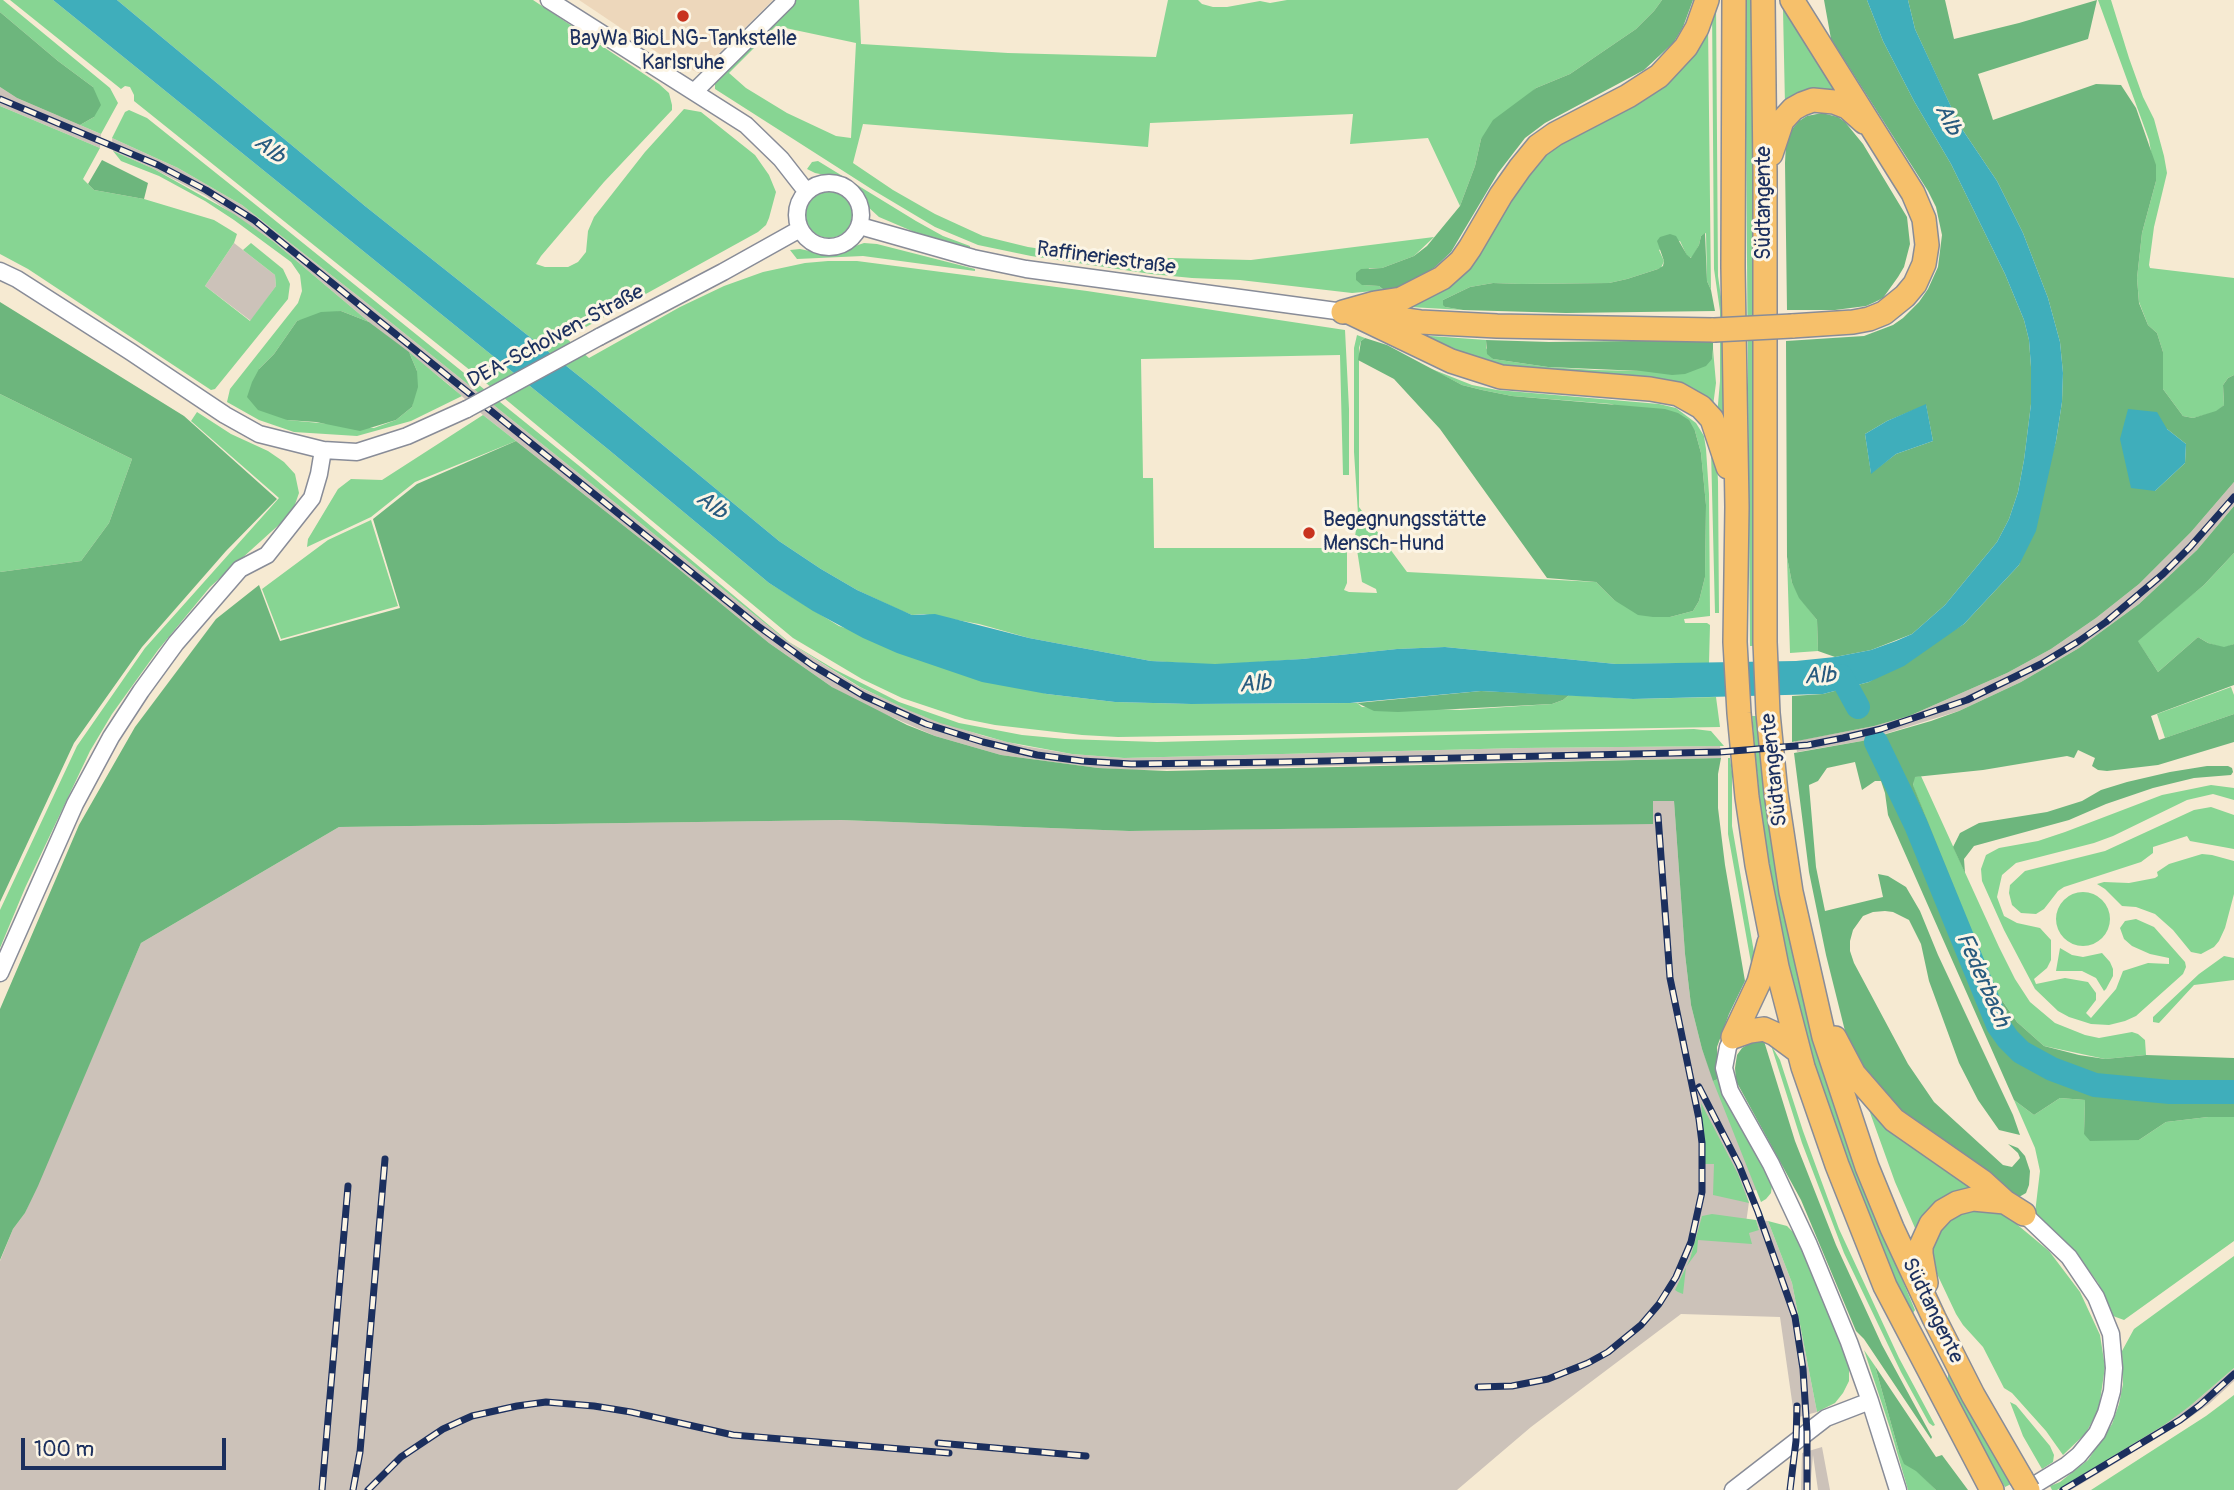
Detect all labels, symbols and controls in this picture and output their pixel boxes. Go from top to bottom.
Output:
marker: BayWa BioLNG-Tankstelle Karlsruhe [675,8,691,24]
place label: BayWa BioLNG-Tankstelle Karlsruhe [569,27,797,77]
water label: Alb [1928,100,1966,140]
water label: Alb [248,129,290,171]
street label: Südtangente [1752,146,1778,260]
street label: Raffineriestraße [1035,237,1177,281]
street label: DEA-Scholven-Straße [464,280,648,394]
water label: Alb [690,485,732,527]
place label: Begegnungsstätte Mensch-Hund [1323,508,1486,558]
marker: Begegnungsstätte Mensch-Hund [1301,525,1317,541]
water label: Alb [1803,662,1837,692]
water label: Alb [1238,670,1272,700]
street label: Südtangente [1757,712,1793,828]
water label: Federbach [1949,929,2015,1031]
street label: Südtangente [1896,1254,1968,1368]
scale bar [24,1424,229,1468]
text: 100 m [34,1436,94,1463]

